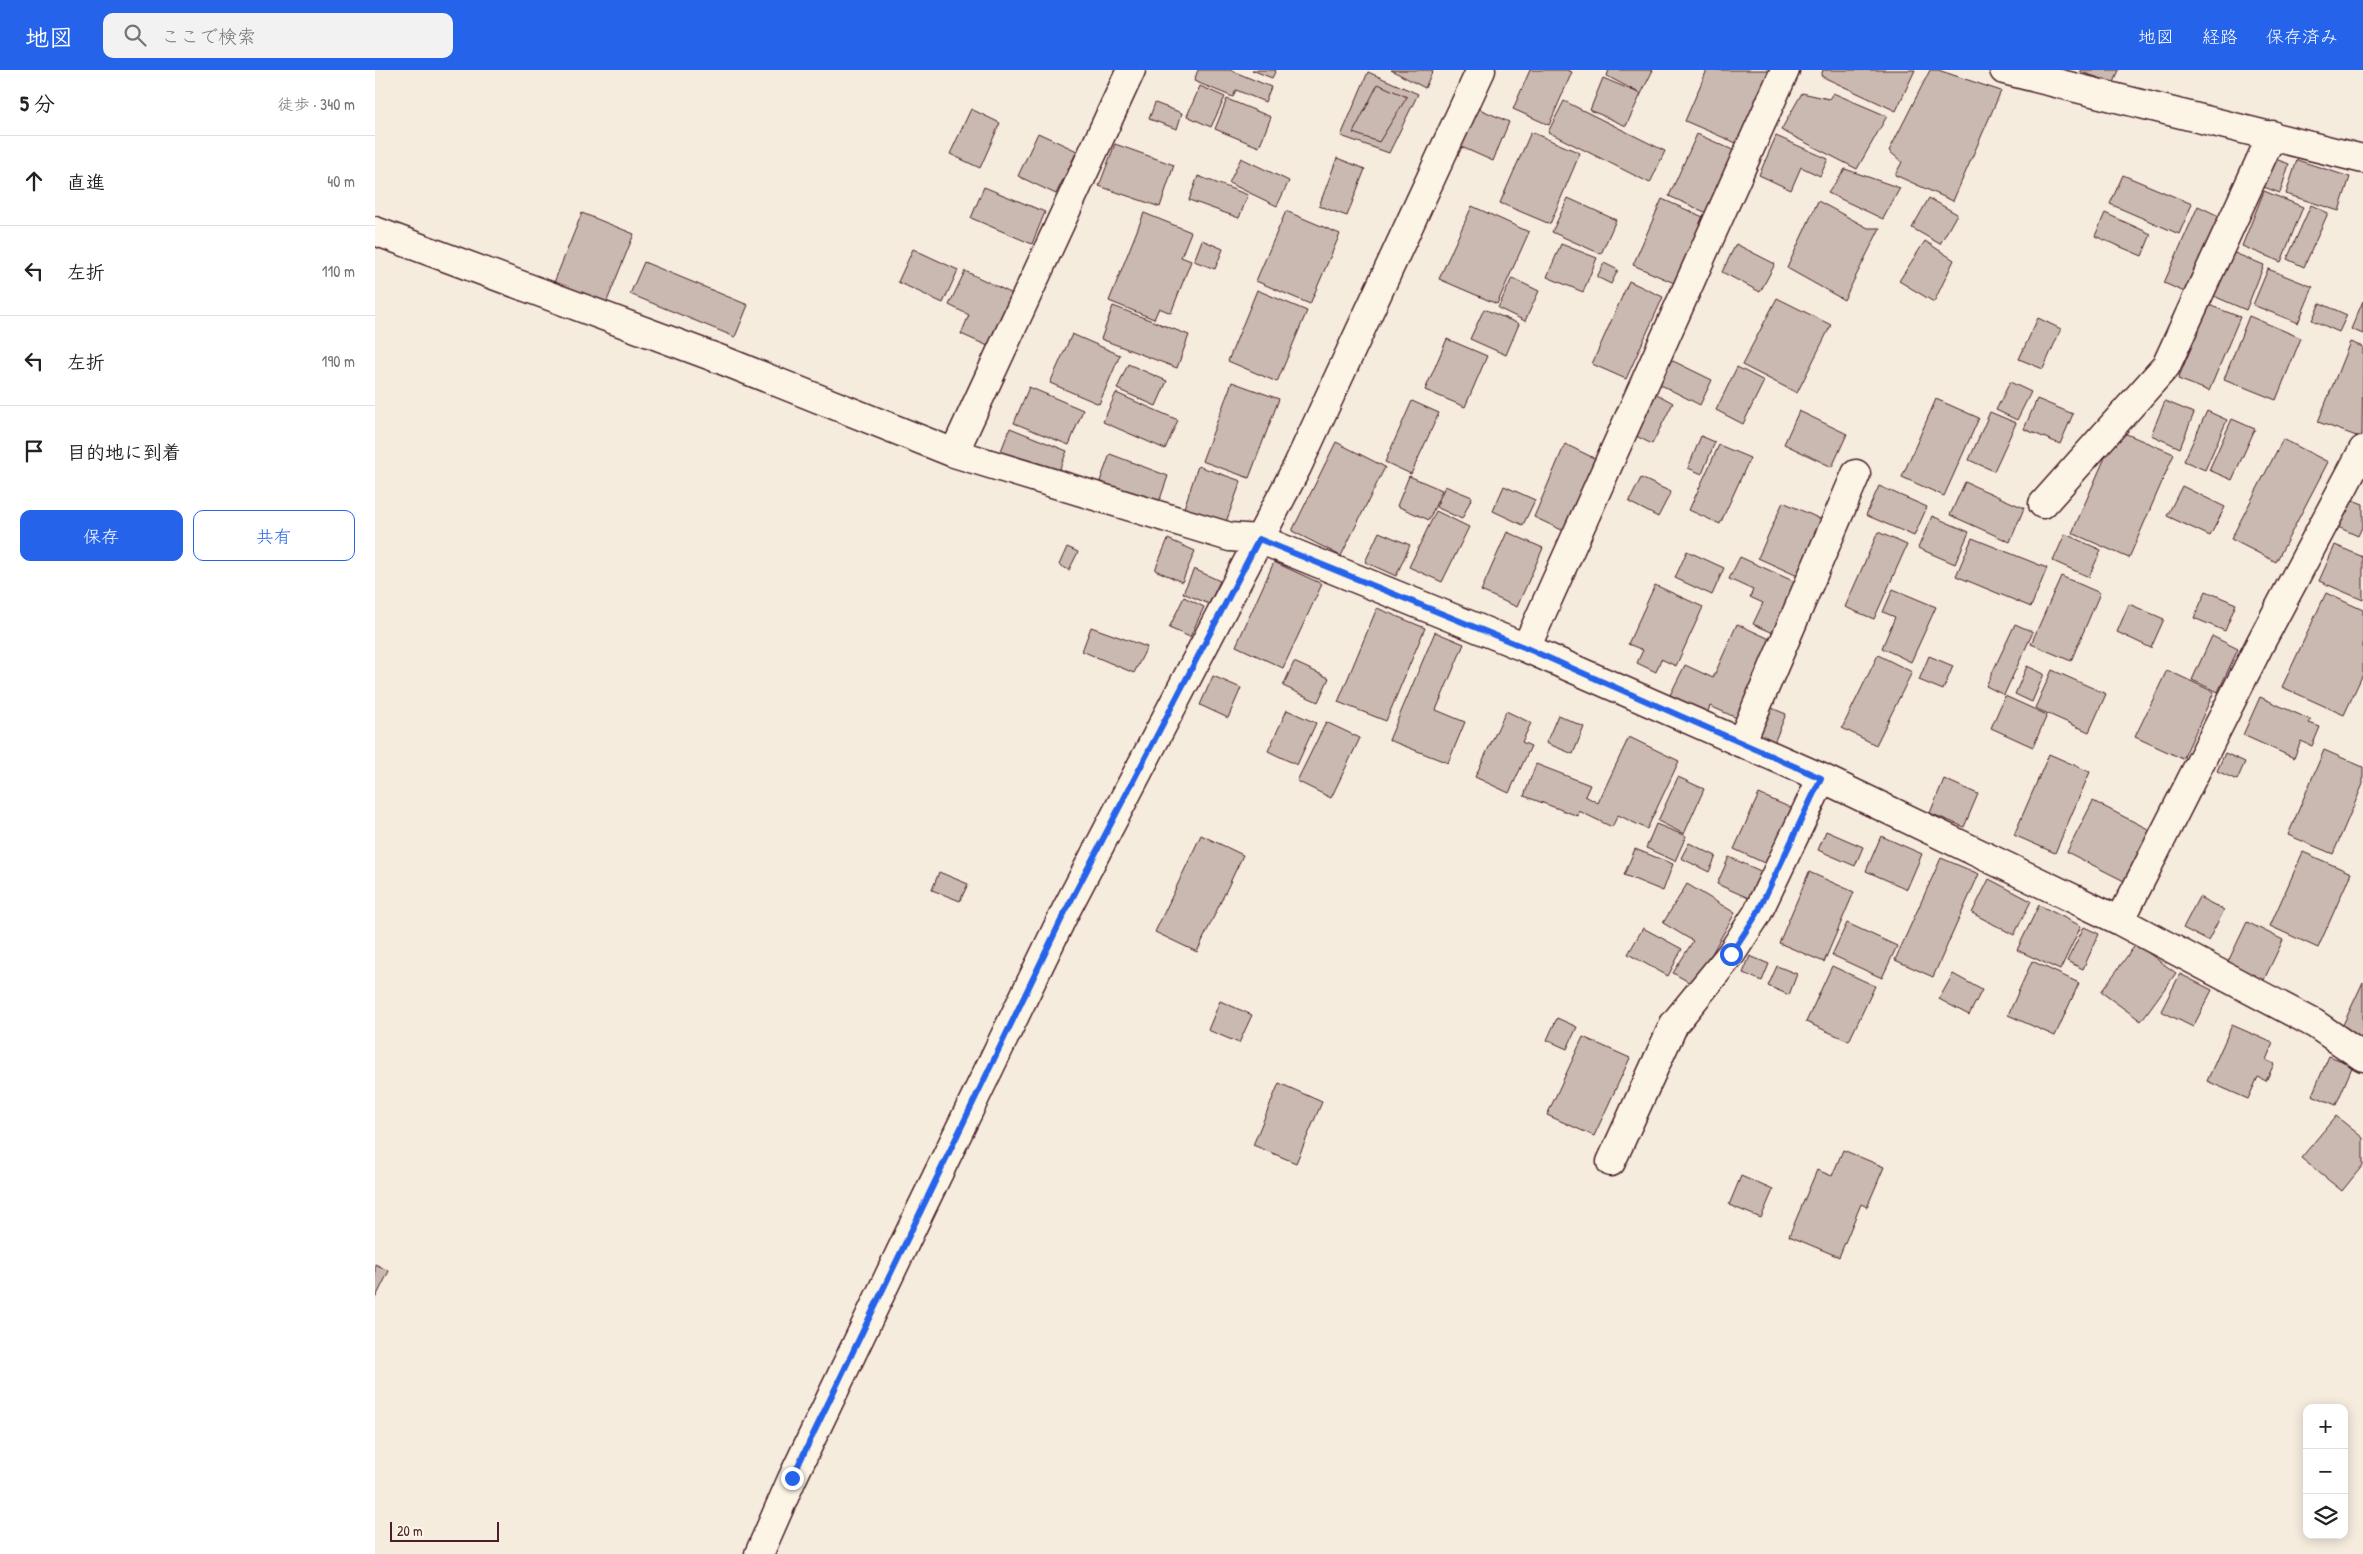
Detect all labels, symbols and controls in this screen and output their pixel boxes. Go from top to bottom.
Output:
search box [103,13,453,58]
text: 地図 [25,21,73,53]
icon: search [121,21,149,49]
text: ここで検索 [161,23,256,49]
text: 地図 [2138,24,2174,49]
text: 経路 [2202,24,2238,49]
text: 保存済み [2266,24,2338,49]
text: 5 分 [20,89,55,118]
text: 徒歩 · 340 m [278,93,355,115]
icon: ahead [20,167,48,195]
text: 直進 [67,169,105,195]
text: 40 m [327,170,355,192]
icon: left [20,257,48,285]
text: 左折 [67,259,105,285]
text: 110 m [322,260,355,282]
icon: left [20,347,48,375]
text: 左折 [67,349,105,375]
text: 190 m [322,350,355,372]
icon: arrive [20,437,48,465]
text: 目的地に到着 [67,439,181,465]
button: 保存 [20,510,183,561]
button: 共有 [193,510,355,561]
route start [1720,943,1743,966]
map controls [2303,1404,2348,1539]
button: + [2303,1404,2348,1449]
button: − [2303,1449,2348,1494]
route end [781,1467,804,1490]
button: layers [2303,1494,2348,1539]
scale bar [390,1519,499,1542]
text: 20 m [397,1521,423,1540]

